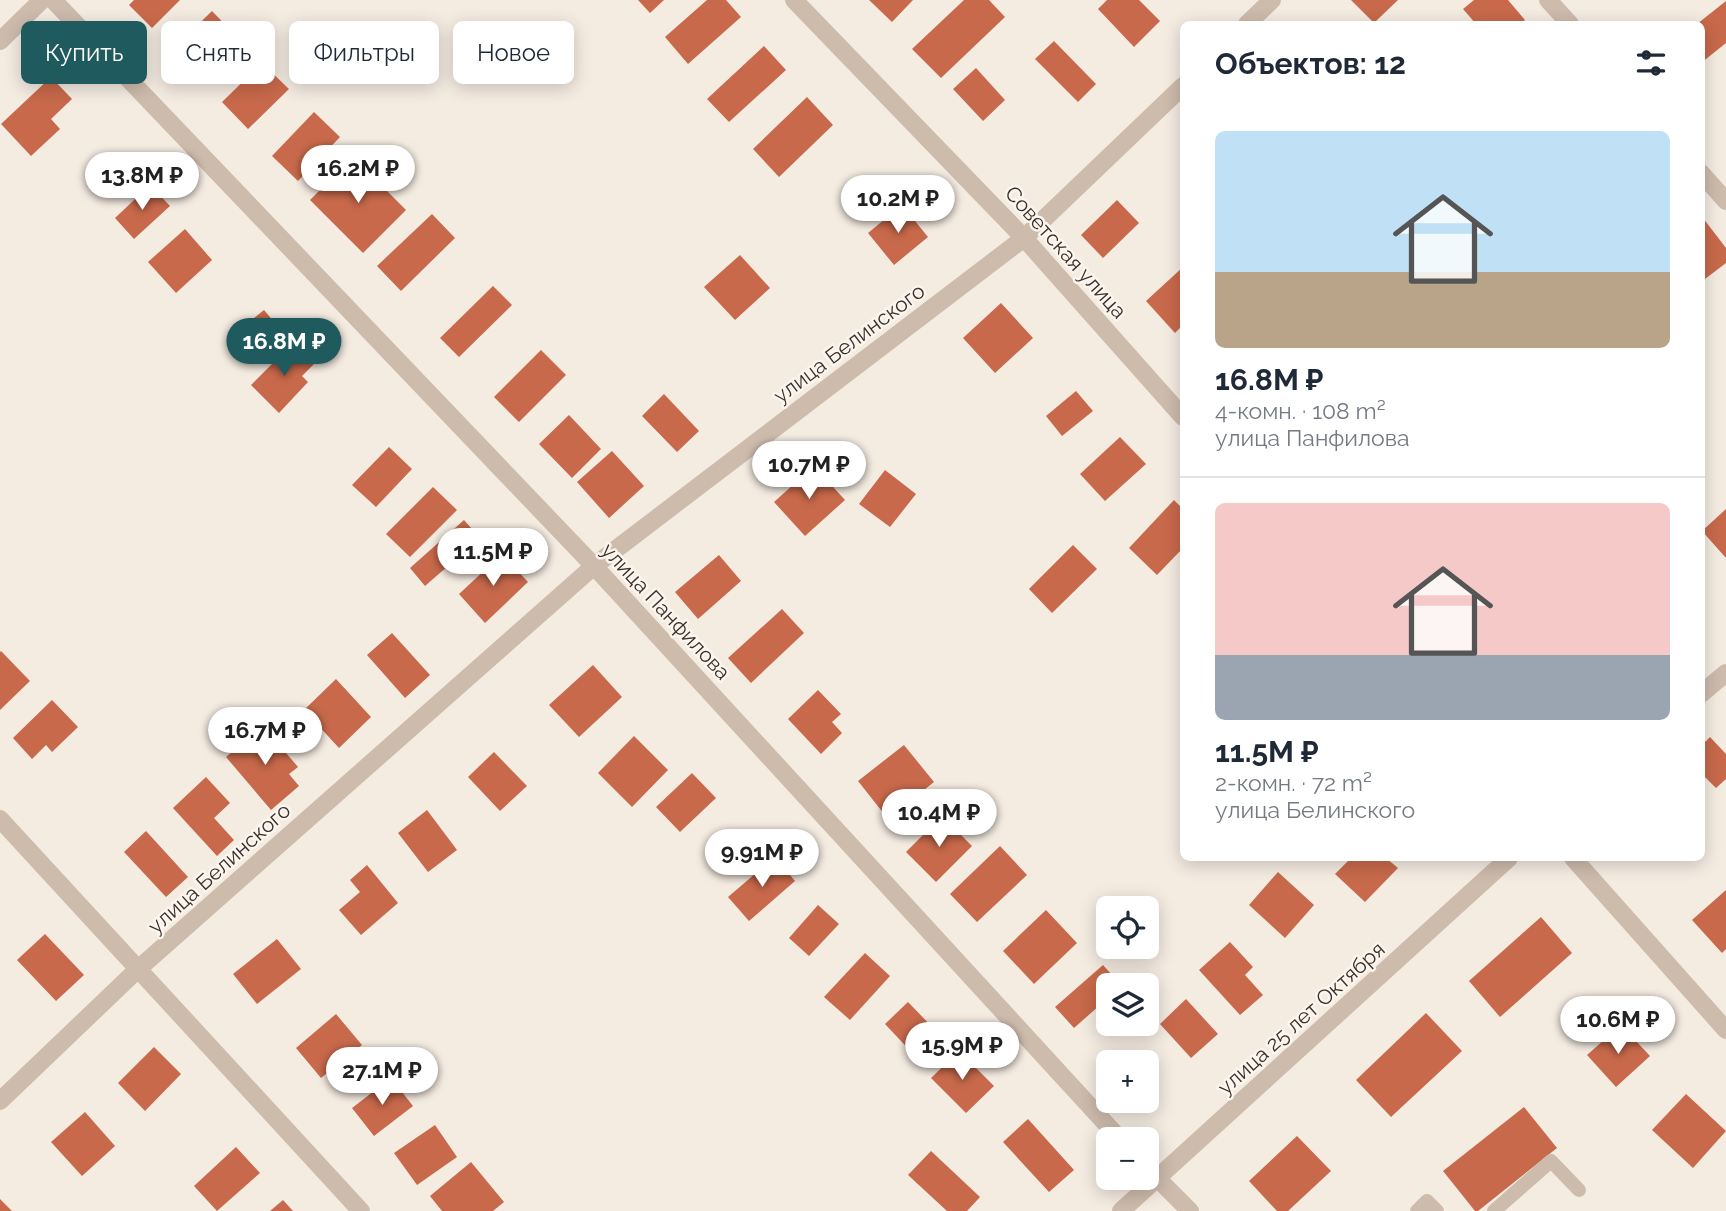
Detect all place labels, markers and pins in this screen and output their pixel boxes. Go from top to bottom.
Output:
pin: 16.2M ₽ [293,146,423,205]
pin: 13.8M ₽ [77,152,207,212]
pin: 10.2M ₽ [833,176,963,235]
pin: 16.8M ₽ [219,318,349,378]
pin: 10.7M ₽ [744,442,874,501]
pin: 11.5M ₽ [428,528,558,588]
pin: 16.7M ₽ [200,708,330,767]
pin: 10.4M ₽ [874,790,1004,849]
pin: 9.91M ₽ [697,830,827,889]
pin: 10.6M ₽ [1553,996,1683,1056]
pin: 15.9M ₽ [897,1023,1027,1082]
pin: 27.1M ₽ [317,1048,447,1107]

